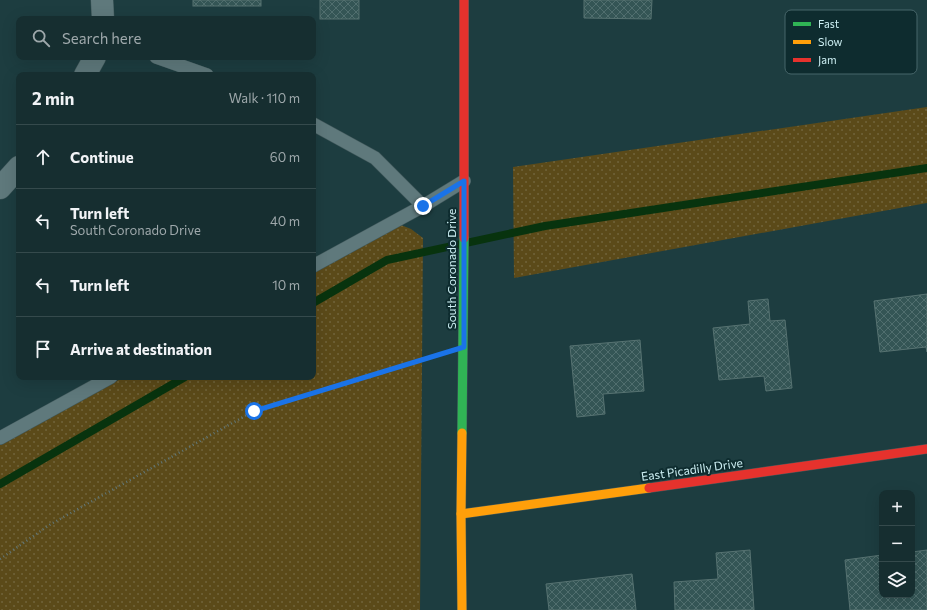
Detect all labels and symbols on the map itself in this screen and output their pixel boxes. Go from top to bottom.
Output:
legend [785,10,917,74]
text: Fast [818,17,840,30]
text: Slow [818,35,843,48]
text: Jam [818,53,837,67]
route end [414,197,432,215]
street label: South Coronado Drive [444,209,458,329]
route start [245,402,263,420]
street label: East Picadilly Drive [640,455,744,483]

